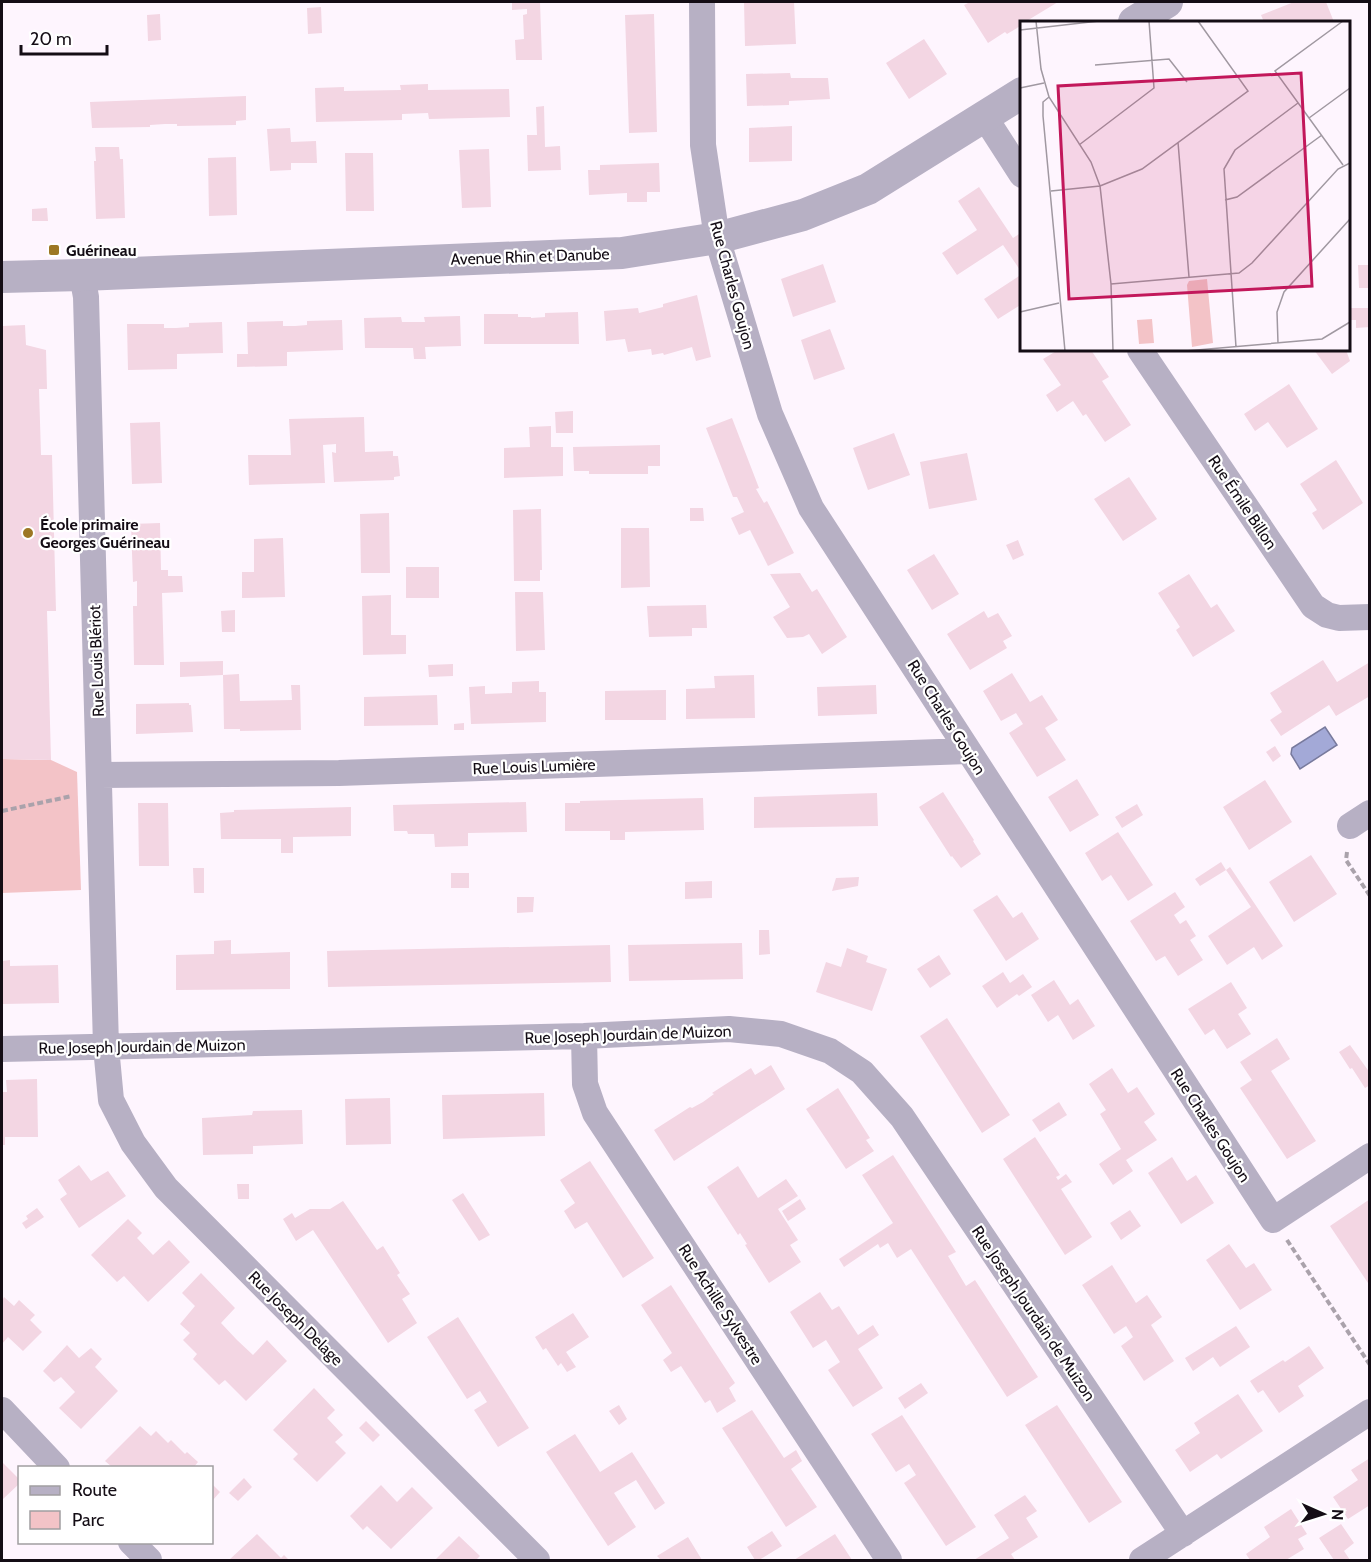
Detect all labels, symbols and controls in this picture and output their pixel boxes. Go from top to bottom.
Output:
scale bar [21,18,106,56]
inset map [1020,21,1350,351]
text: 20 m [30,28,72,50]
street label: Rue Charles Goujon [706,219,759,351]
place label: Guérineau [66,241,137,260]
marker: Guérineau [47,243,61,257]
street label: Avenue Rhin et Danube [450,244,610,269]
street label: Rue Émile Billon [1204,452,1281,553]
place label: École primaire Georges Guérineau [40,515,170,552]
marker: École primaire Georges Guérineau [21,526,35,540]
street label: Rue Louis Blériot [85,604,108,717]
street label: Rue Charles Goujon [904,656,990,778]
street label: Rue Louis Lumière [472,755,596,778]
street label: Rue Joseph Jourdain de Muizon [524,1021,732,1048]
street label: Rue Joseph Jourdain de Muizon [38,1035,246,1058]
street label: Rue Charles Goujon [1167,1065,1255,1186]
street label: Rue Joseph Jourdain de Muizon [968,1222,1099,1404]
street label: Rue Achille Sylvestre [675,1241,767,1368]
street label: Rue Joseph Delage [245,1267,347,1369]
legend [18,1466,213,1544]
text: Route [72,1479,117,1501]
north arrow [1293,1484,1353,1544]
text: Parc [72,1509,104,1531]
text: N [1328,1509,1347,1521]

